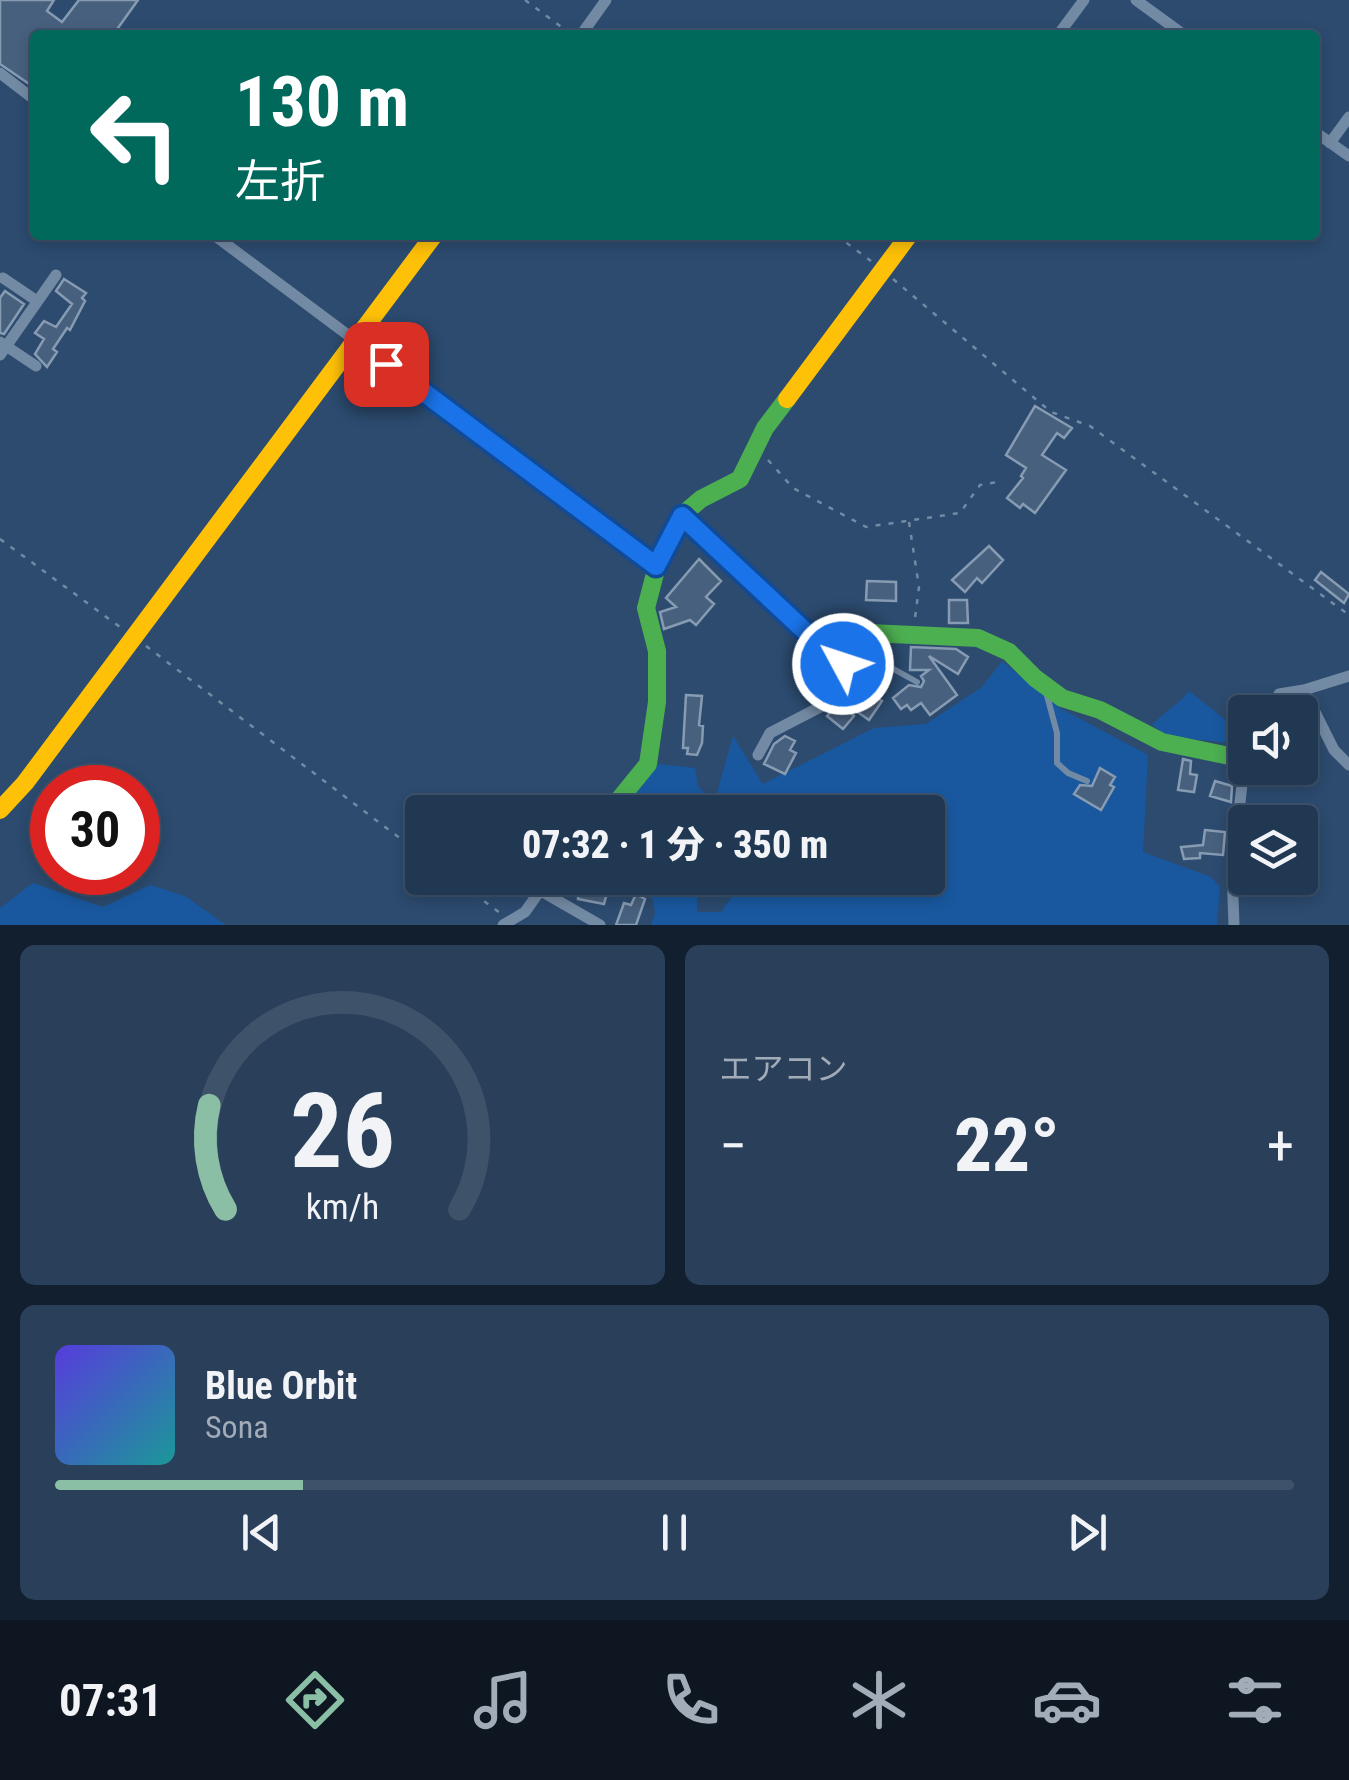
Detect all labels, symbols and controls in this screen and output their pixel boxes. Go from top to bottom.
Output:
text: 130 m [235,61,409,143]
icon: left [70,70,200,200]
text: 左折 [235,155,325,208]
pin [344,322,429,407]
icon: arrive [359,337,414,392]
position arrow [791,612,895,716]
map controls [1228,695,1318,895]
button: sound [1228,695,1318,785]
speed limit sign: 30 [30,765,160,895]
button: layers [1228,805,1318,895]
text: 07:32 · 1 分 · 350 m [522,823,828,867]
text: エアコン [720,1050,848,1088]
text: 26 [290,1071,395,1192]
text: 22° [954,1101,1060,1189]
text: − [720,1114,747,1178]
text: + [1267,1114,1294,1178]
text: km/h [305,1186,379,1228]
text: Blue Orbit [205,1364,357,1408]
text: Sona [205,1408,268,1446]
icon: previous [234,1505,289,1560]
icon: pause [647,1505,702,1560]
icon: next [1060,1505,1115,1560]
icon: directions [280,1665,350,1735]
icon: music [468,1665,538,1735]
icon: phone [656,1665,726,1735]
icon: climate [844,1665,914,1735]
icon: car [1032,1665,1102,1735]
icon: filters [1220,1665,1290,1735]
text: 07:31 [59,1674,162,1727]

